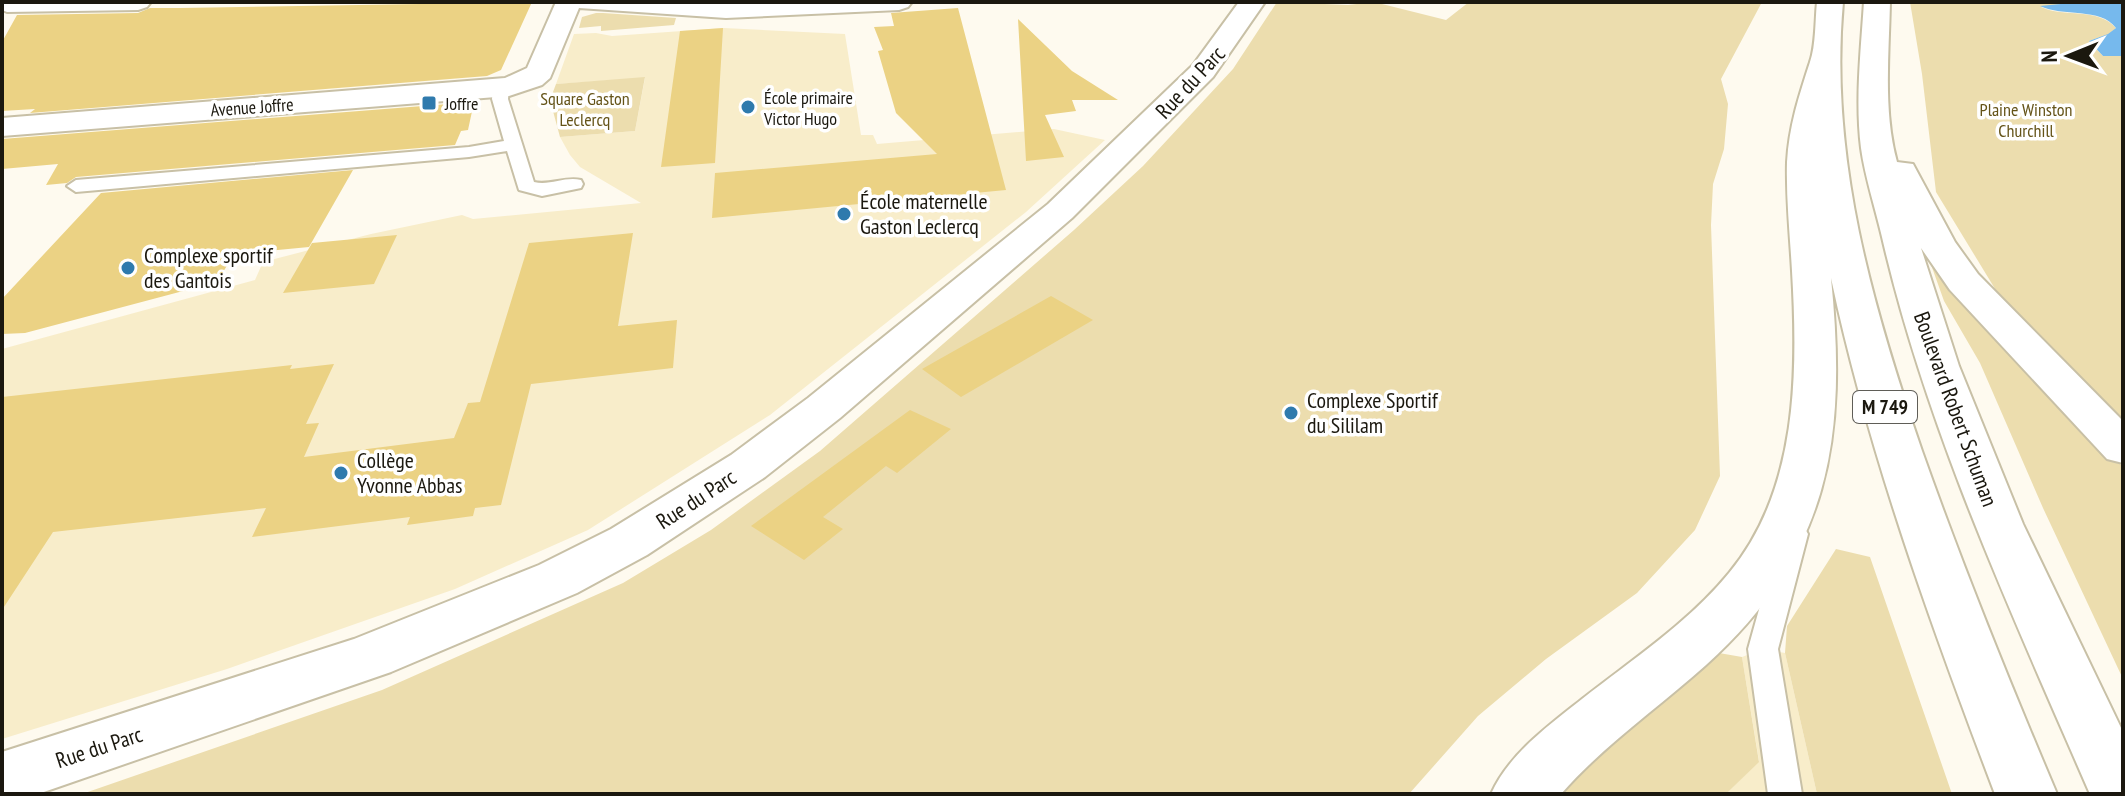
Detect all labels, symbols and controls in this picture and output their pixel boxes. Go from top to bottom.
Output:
north arrow [2029,16,2109,96]
street label: Rue du Parc [1149,40,1231,124]
text: N [2035,50,2063,63]
place label: École primaire Victor Hugo [763,86,853,130]
park label: Square Gaston Leclercq [540,87,630,131]
place label: Joffre [444,92,479,115]
street label: Avenue Joffre [210,93,294,121]
marker: Joffre [420,94,438,112]
marker: École primaire Victor Hugo [739,98,757,116]
park label: Plaine Winston Churchill [1980,98,2072,142]
place label: École maternelle Gaston Leclercq [860,187,987,240]
marker: École maternelle Gaston Leclercq [835,205,853,223]
place label: Complexe sportif des Gantois [144,241,274,294]
marker: Complexe sportif des Gantois [119,259,137,277]
street label: Boulevard Robert Schuman [1908,308,2004,510]
place label: Complexe Sportif du Sililam [1307,386,1439,439]
road number: M 749 [1853,391,1917,423]
marker: Complexe Sportif du Sililam [1282,404,1300,422]
place label: Collège Yvonne Abbas [357,446,462,499]
street label: Rue du Parc [651,463,741,535]
marker: Collège Yvonne Abbas [332,464,350,482]
street label: Rue du Parc [52,720,146,774]

